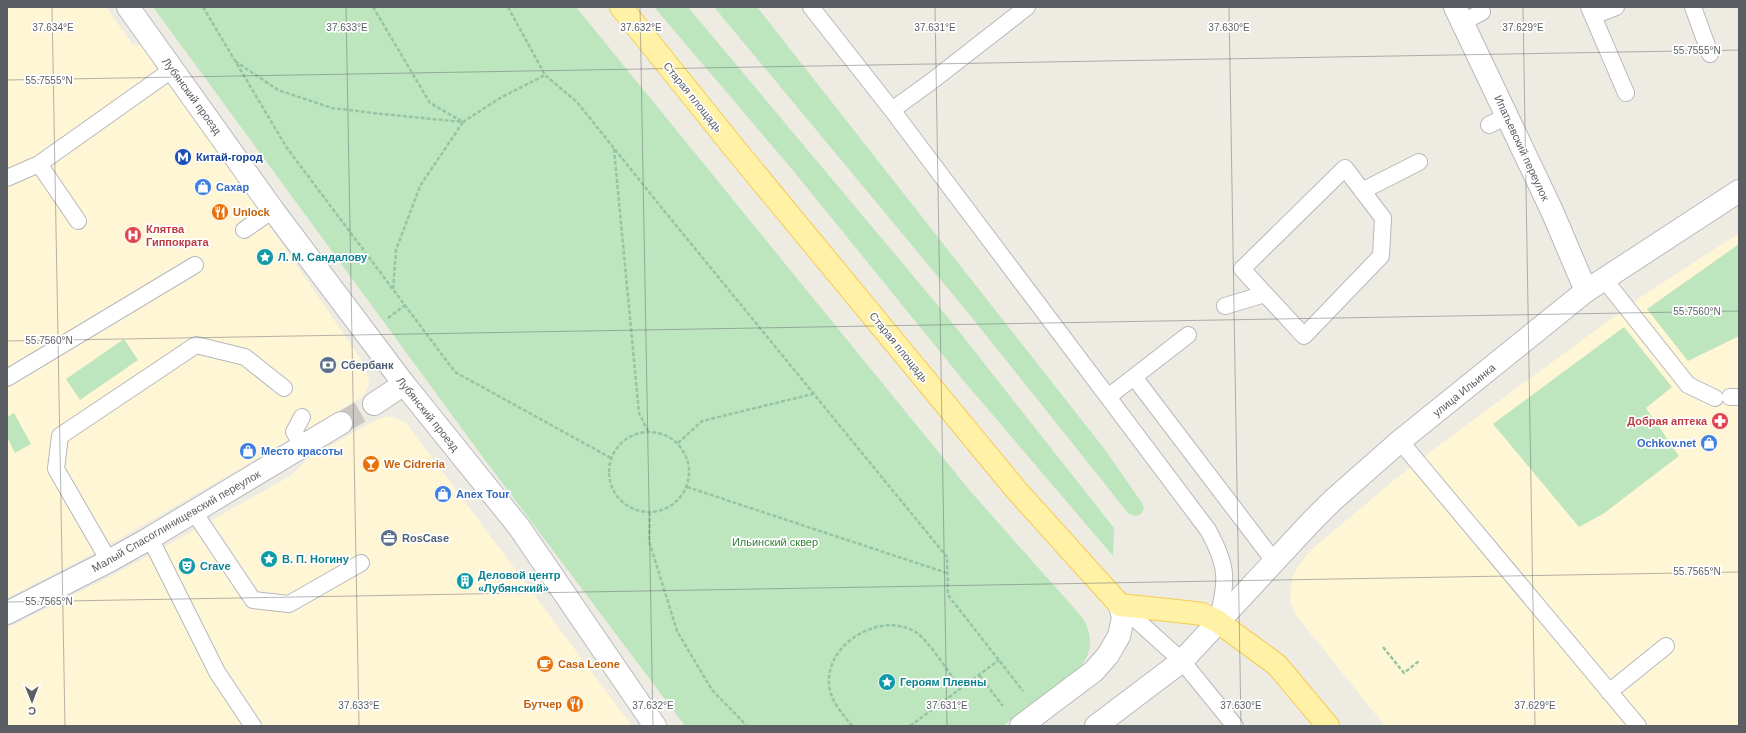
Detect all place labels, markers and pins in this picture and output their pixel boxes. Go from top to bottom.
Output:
metro station icon: Китай-город [173,147,193,167]
place label: Китай-город [196,151,263,163]
shop icon: Сахар [193,177,213,197]
place label: Сахар [216,181,249,193]
restaurant icon: Unlock [210,202,230,222]
place label: Unlock [233,206,271,218]
place label: Клятва Гиппократа [146,223,209,248]
hospital icon: Клятва Гиппократа [123,225,143,245]
place icon: Л. М. Сандалову [255,247,275,267]
place label: Л. М. Сандалову [278,251,368,263]
bank icon: Сбербанк [318,355,338,375]
place label: Сбербанк [341,359,394,371]
pharmacy icon: Добрая аптека [1710,411,1730,431]
place label: Добрая аптека [1627,415,1708,427]
shop icon: Ochkov.net [1699,433,1719,453]
place label: Ochkov.net [1637,437,1696,449]
shop icon: Место красоты [238,441,258,461]
place label: Место красоты [261,445,343,457]
bar icon: We Cidreria [361,454,381,474]
place label: We Cidreria [384,458,446,470]
shop icon: Anex Tour [433,484,453,504]
place label: Anex Tour [456,488,510,500]
office icon: RosCase [379,528,399,548]
place label: RosCase [402,532,449,544]
place icon: В. П. Ногину [259,549,279,569]
place label: В. П. Ногину [282,553,350,565]
theatre icon: Crave [177,556,197,576]
place label: Crave [200,560,231,572]
place label: Деловой центр «Лубянский» [478,569,561,594]
building icon: Деловой центр «Лубянский» [455,571,475,591]
cafe icon: Casa Leone [535,654,555,674]
place label: Casa Leone [558,658,620,670]
place icon: Героям Плевны [877,672,897,692]
place label: Героям Плевны [900,676,986,688]
restaurant icon: Бутчер [565,694,585,714]
place label: Бутчер [523,698,562,710]

